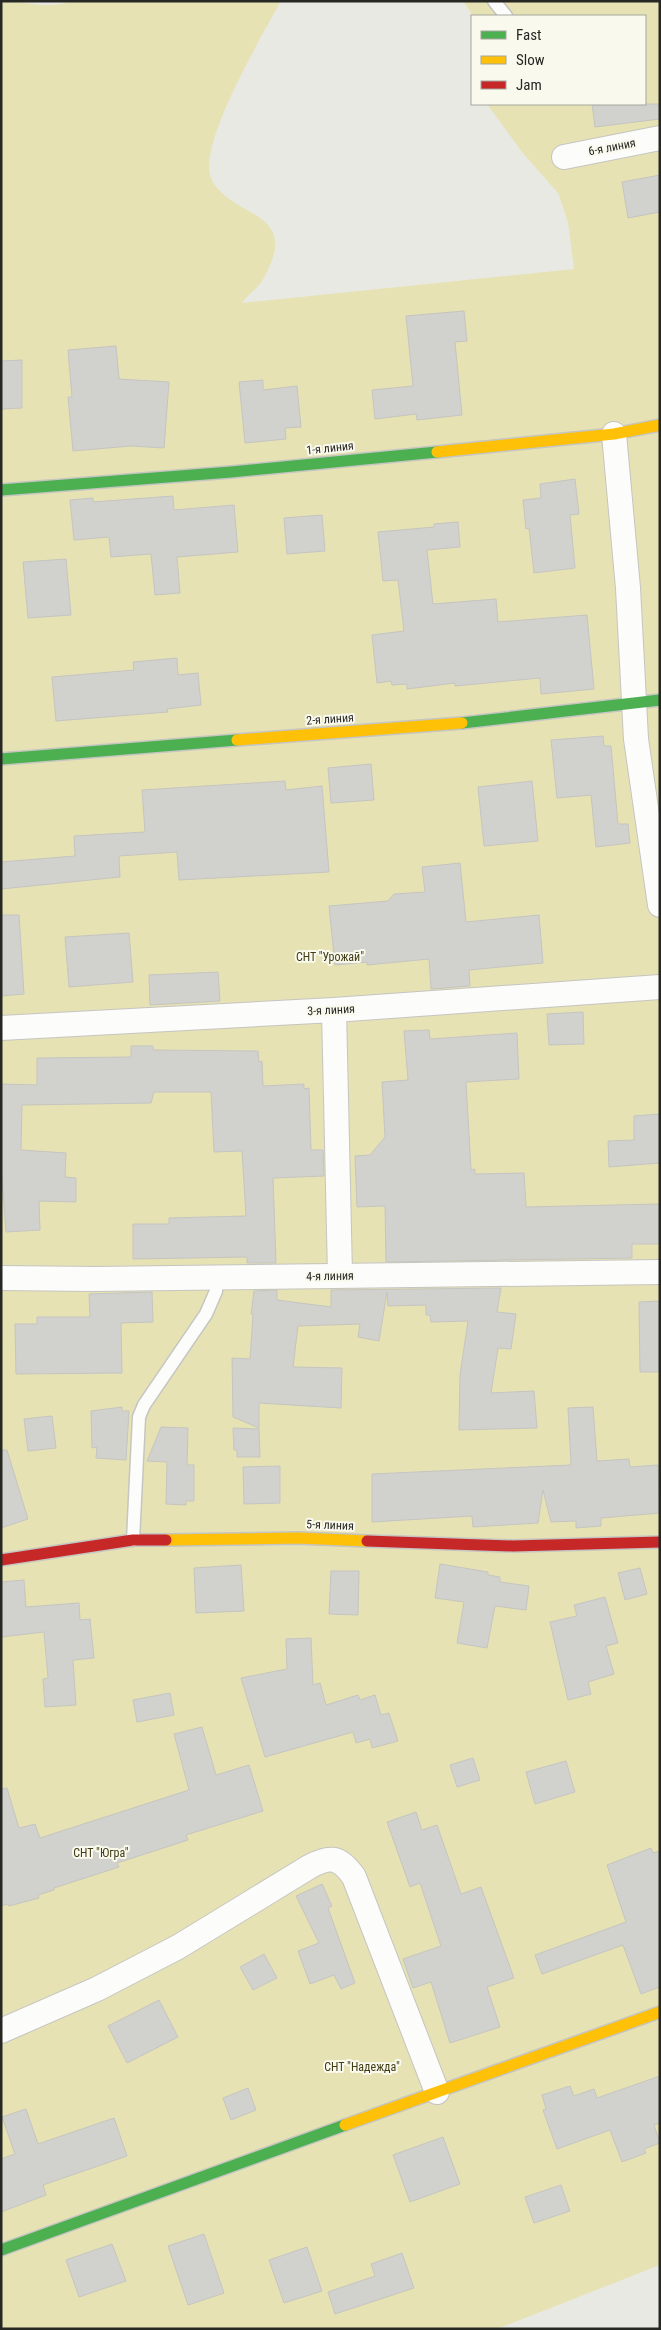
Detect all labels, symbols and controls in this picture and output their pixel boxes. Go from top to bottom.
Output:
legend [471,15,646,105]
text: Fast [516,26,541,44]
text: Slow [516,51,545,69]
text: Jam [516,76,542,94]
street label: 6-я линия [587,136,637,158]
street label: 1-я линия [306,439,354,457]
street label: 2-я линия [306,710,354,728]
park label: СНТ "Урожай" [296,950,364,964]
street label: 3-я линия [307,1002,355,1018]
street label: 4-я линия [306,1269,354,1283]
street label: 5-я линия [306,1517,354,1533]
park label: СНТ "Югра" [73,1846,129,1860]
park label: СНТ "Надежда" [324,2060,400,2074]

